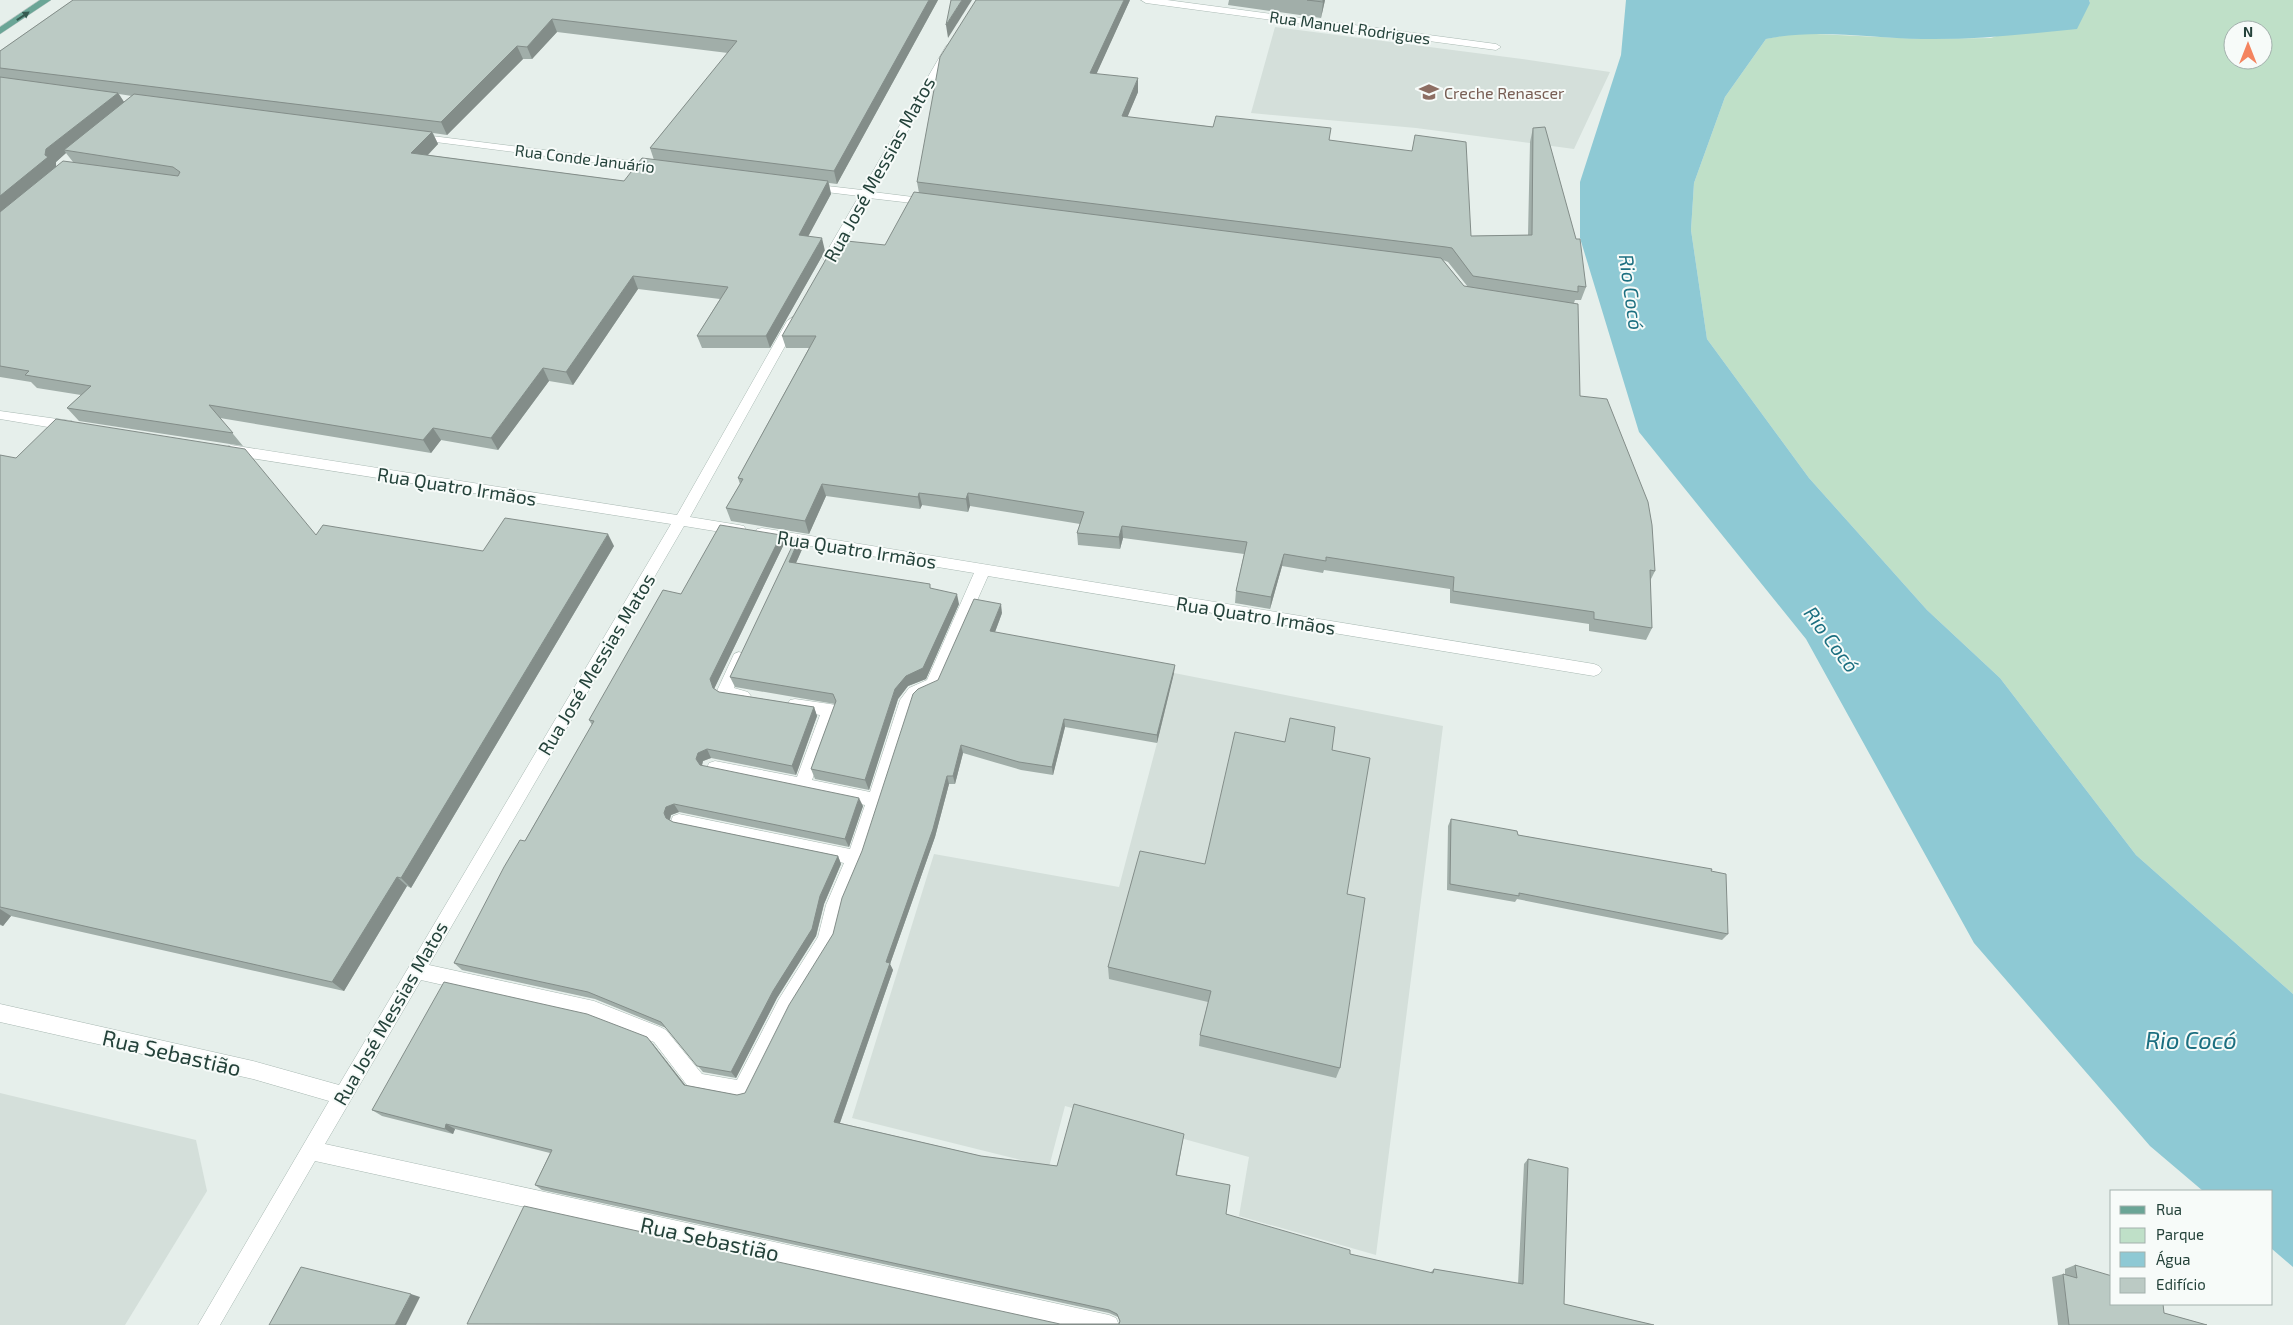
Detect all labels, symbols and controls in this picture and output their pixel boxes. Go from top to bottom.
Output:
street label: Rua Manuel Rodrigues [1268,6,1432,48]
one-way arrow [16,11,30,21]
north arrow [2223,20,2273,70]
text: N [2243,23,2253,40]
street label: Rua José Messias Matos [818,72,940,266]
school or university icon: Creche Renascer [1418,81,1440,103]
place label: Creche Renascer [1444,83,1565,102]
street label: Rua Conde Januário [514,140,656,176]
water label: Rio Cocó [1615,253,1649,331]
street label: Rua Quatro Irmãos [376,462,538,510]
street label: Rua Quatro Irmãos [776,525,938,573]
street label: Rua José Messias Matos [533,569,659,759]
street label: Rua Quatro Irmãos [1175,591,1337,639]
water label: Rio Cocó [1799,601,1865,677]
street label: Rua José Messias Matos [328,917,452,1109]
street label: Rua Sebastião [100,1023,244,1081]
water label: Rio Cocó [2145,1025,2237,1054]
legend [2110,1190,2273,1305]
text: Rua [2156,1200,2182,1218]
street label: Rua Sebastião [638,1211,782,1265]
text: Parque [2156,1225,2204,1243]
text: Água [2156,1250,2191,1268]
text: Edifício [2156,1275,2206,1293]

